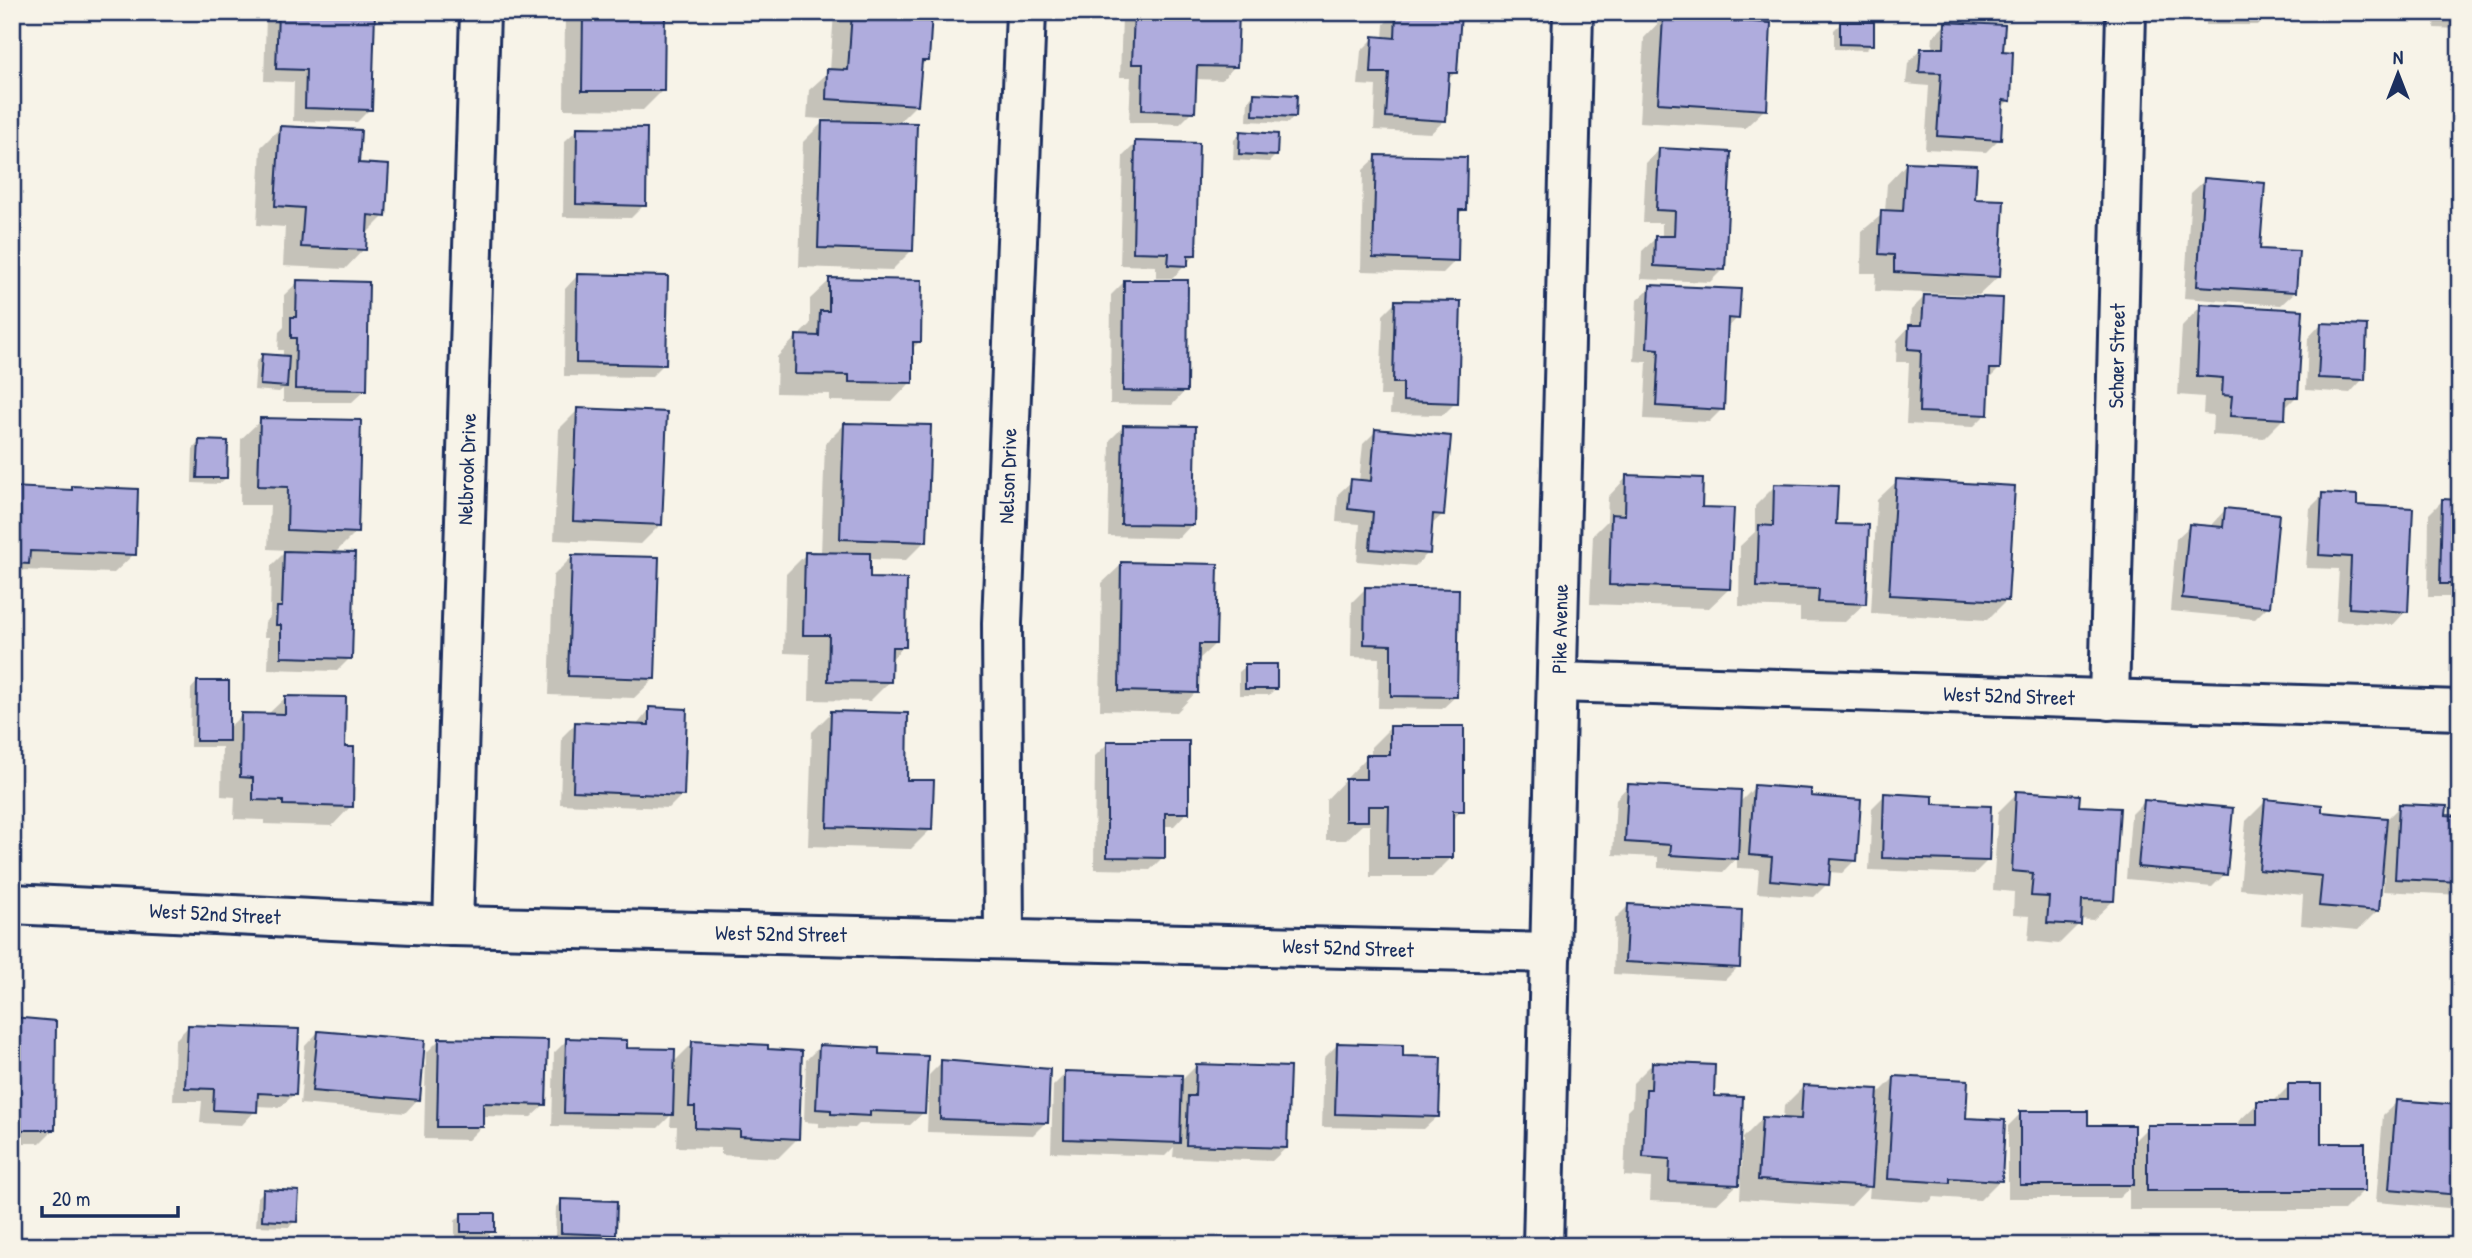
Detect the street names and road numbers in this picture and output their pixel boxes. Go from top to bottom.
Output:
street label: Schaer Street [2101,302,2132,409]
street label: Nelbrook Drive [450,413,483,525]
street label: Nelson Drive [991,428,1024,524]
street label: Pike Avenue [1544,584,1575,674]
street label: West 52nd Street [1943,679,2076,712]
street label: West 52nd Street [149,896,282,931]
street label: West 52nd Street [715,918,848,949]
street label: West 52nd Street [1282,931,1415,964]

